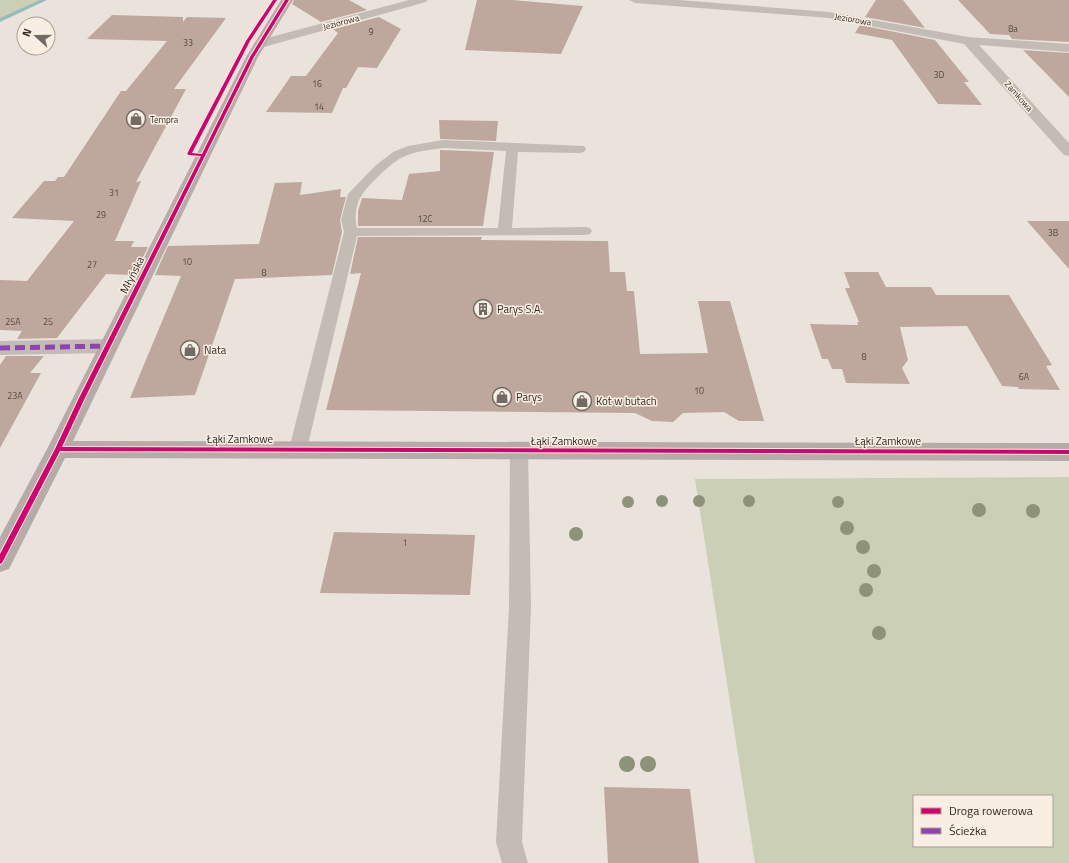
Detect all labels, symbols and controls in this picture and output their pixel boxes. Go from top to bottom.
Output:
street label: Jeziorowa [834,9,873,29]
street label: Jeziorowa [321,11,361,33]
north arrow [16,16,56,56]
house number: 8a [1008,22,1018,35]
house number: 9 [368,25,374,38]
text: N [18,26,35,39]
house number: 33 [183,36,193,49]
house number: 3D [934,68,945,81]
house number: 16 [312,77,322,90]
street label: Zamkowa [1002,78,1037,114]
house number: 14 [314,100,324,113]
shop icon: Tempra [125,108,147,130]
place label: Tempra [150,113,179,126]
house number: 31 [109,186,119,199]
house number: 29 [96,208,106,221]
house number: 12C [418,212,433,225]
house number: 3B [1048,226,1059,239]
street label: Młyńska [116,253,148,296]
house number: 10 [182,255,192,268]
house number: 27 [87,258,97,271]
house number: 8 [261,266,267,279]
building icon: Parys S.A. [472,298,494,320]
place label: Parys S.A. [497,301,543,317]
house number: 25A [5,315,21,328]
house number: 25 [43,315,53,328]
shop icon: Nata [179,339,201,361]
place label: Nata [204,342,227,358]
house number: 8 [861,350,867,363]
house number: 6A [1019,370,1030,383]
house number: 10 [694,384,704,397]
shop icon: Parys [491,386,513,408]
house number: 23A [7,389,23,402]
place label: Parys [516,389,542,405]
shop icon: Kot w butach [571,390,593,412]
place label: Kot w butach [596,393,657,409]
street label: Łąki Zamkowe [206,431,274,447]
street label: Łąki Zamkowe [530,433,598,449]
street label: Łąki Zamkowe [854,433,922,449]
house number: 1 [402,536,408,549]
legend [913,795,1053,847]
text: Droga rowerowa [949,801,1033,820]
text: Ścieżka [949,821,987,840]

